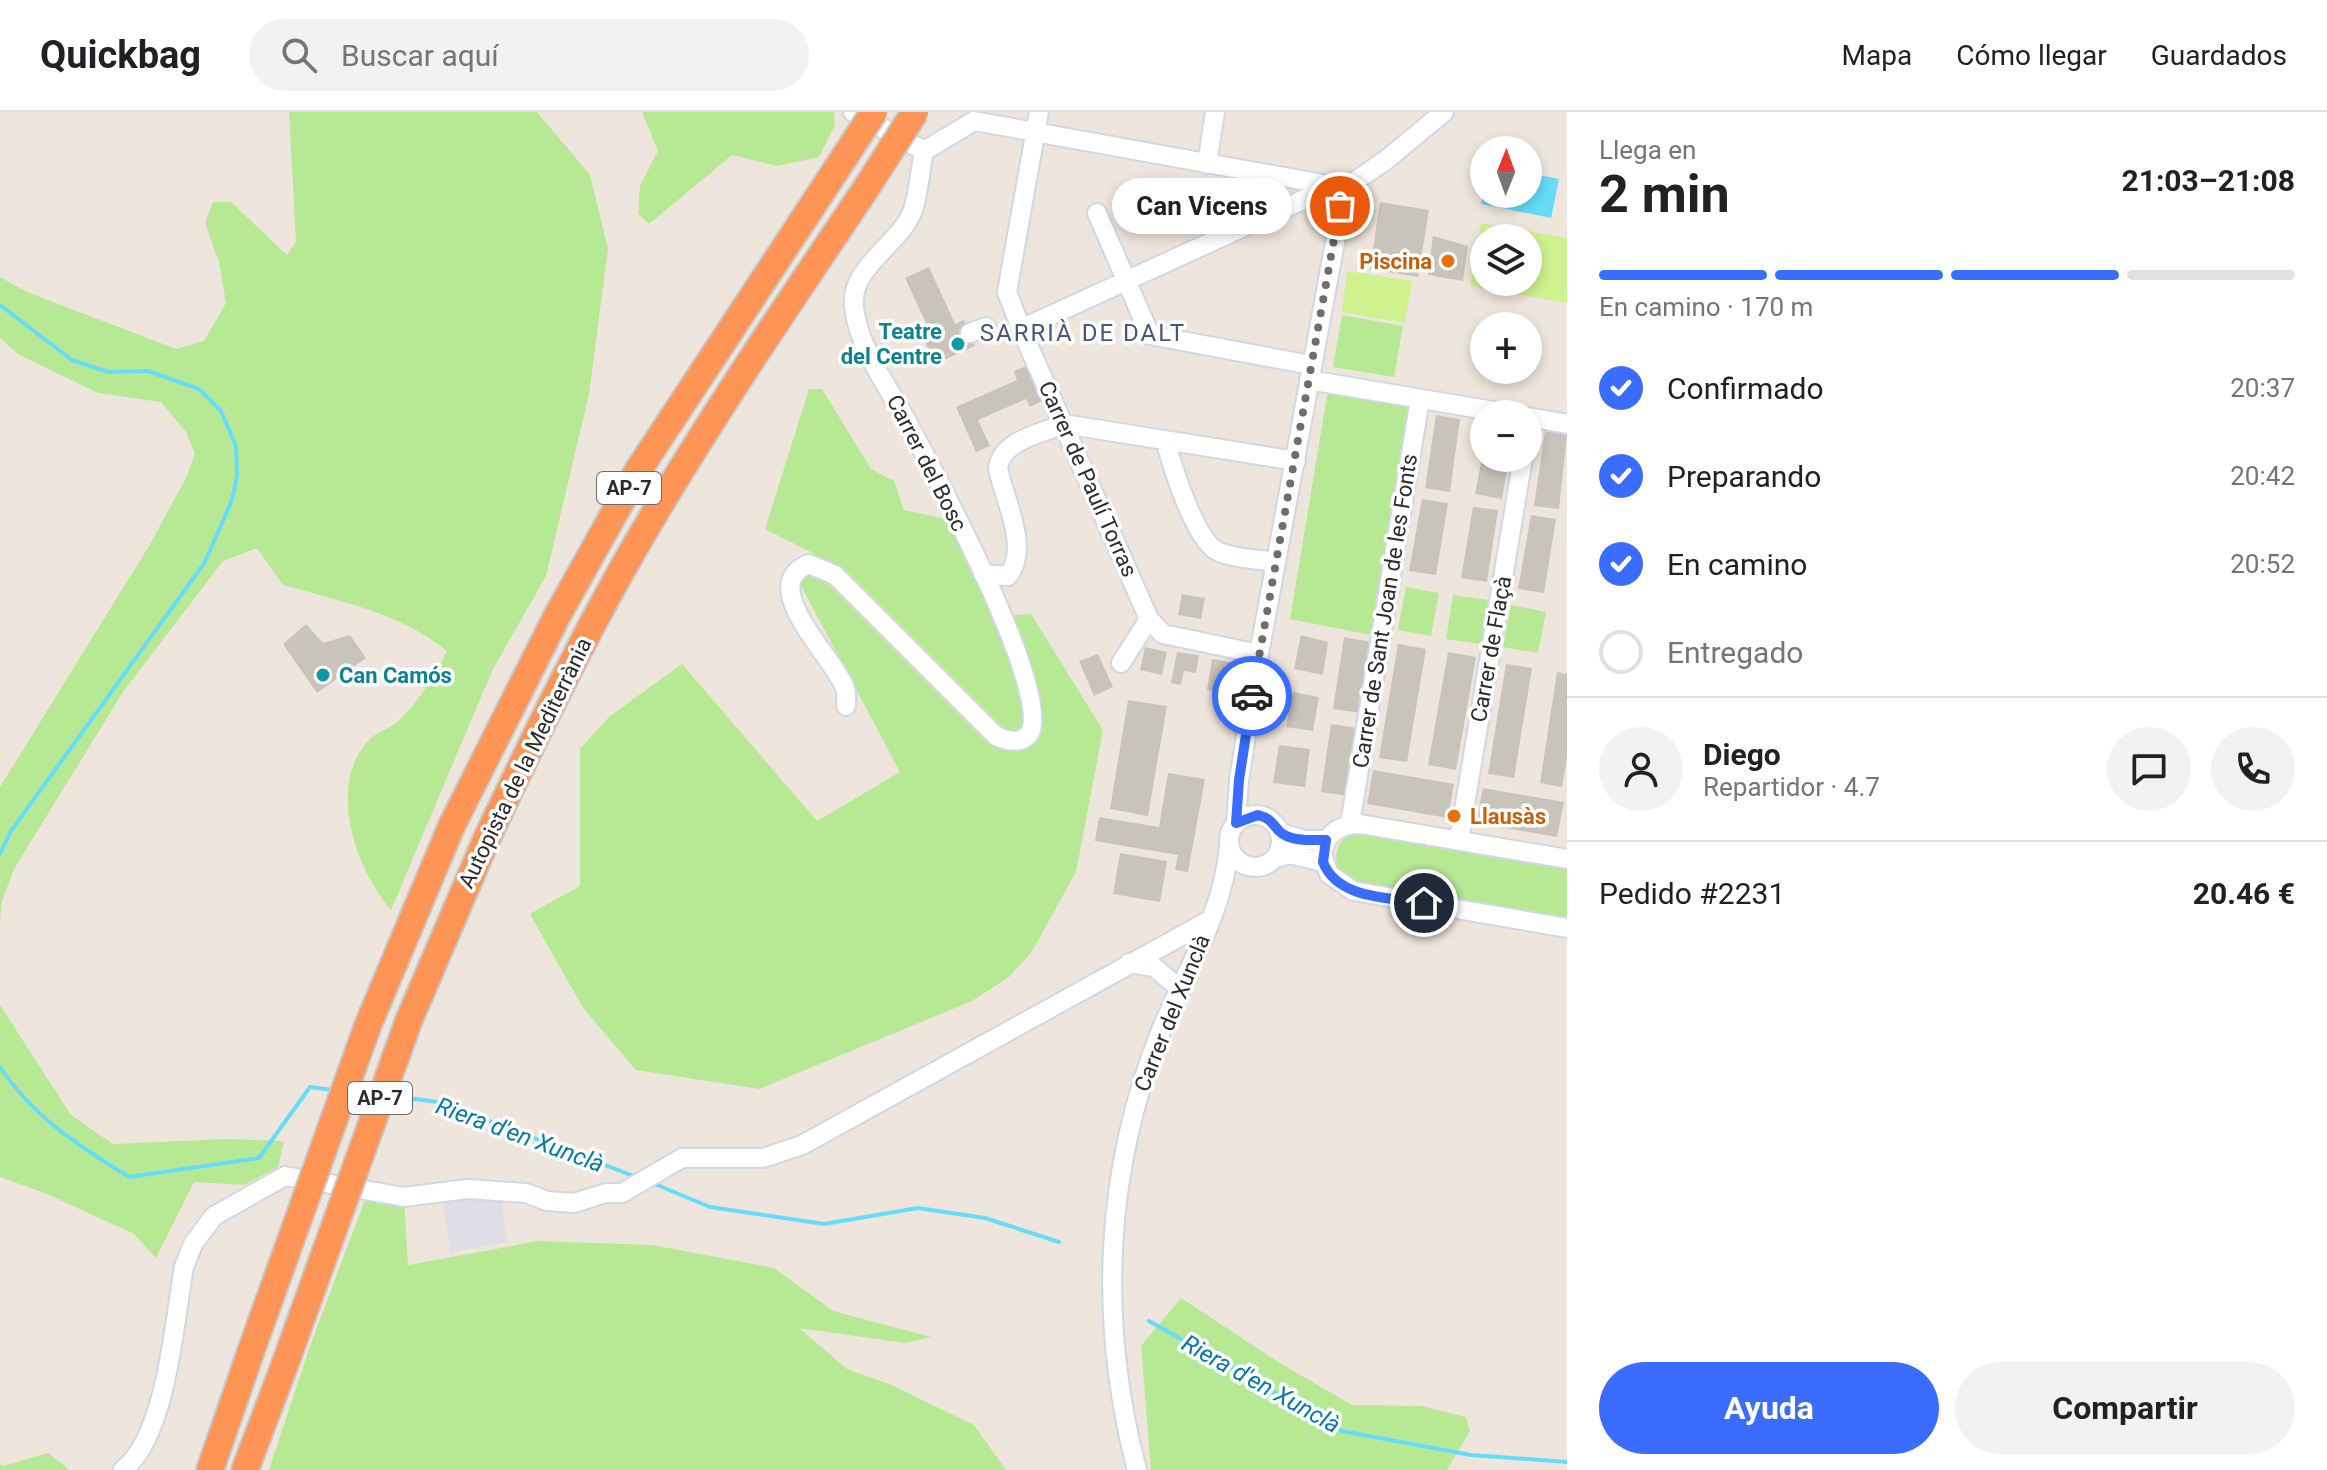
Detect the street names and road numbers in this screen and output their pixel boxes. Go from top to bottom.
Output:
street label: Carrer de Paulí Torras [1034,377,1142,581]
street label: Carrer del Bosc [882,391,972,535]
street label: Carrer de Sant Joan de les Fonts [1348,452,1422,770]
road number: AP-7 [597,472,661,504]
street label: Carrer de Flaçà [1466,574,1516,724]
street label: Autopista de la Mediterrània [453,634,597,892]
street label: Carrer del Xunclà [1129,931,1215,1095]
road number: AP-7 [348,1082,412,1114]

